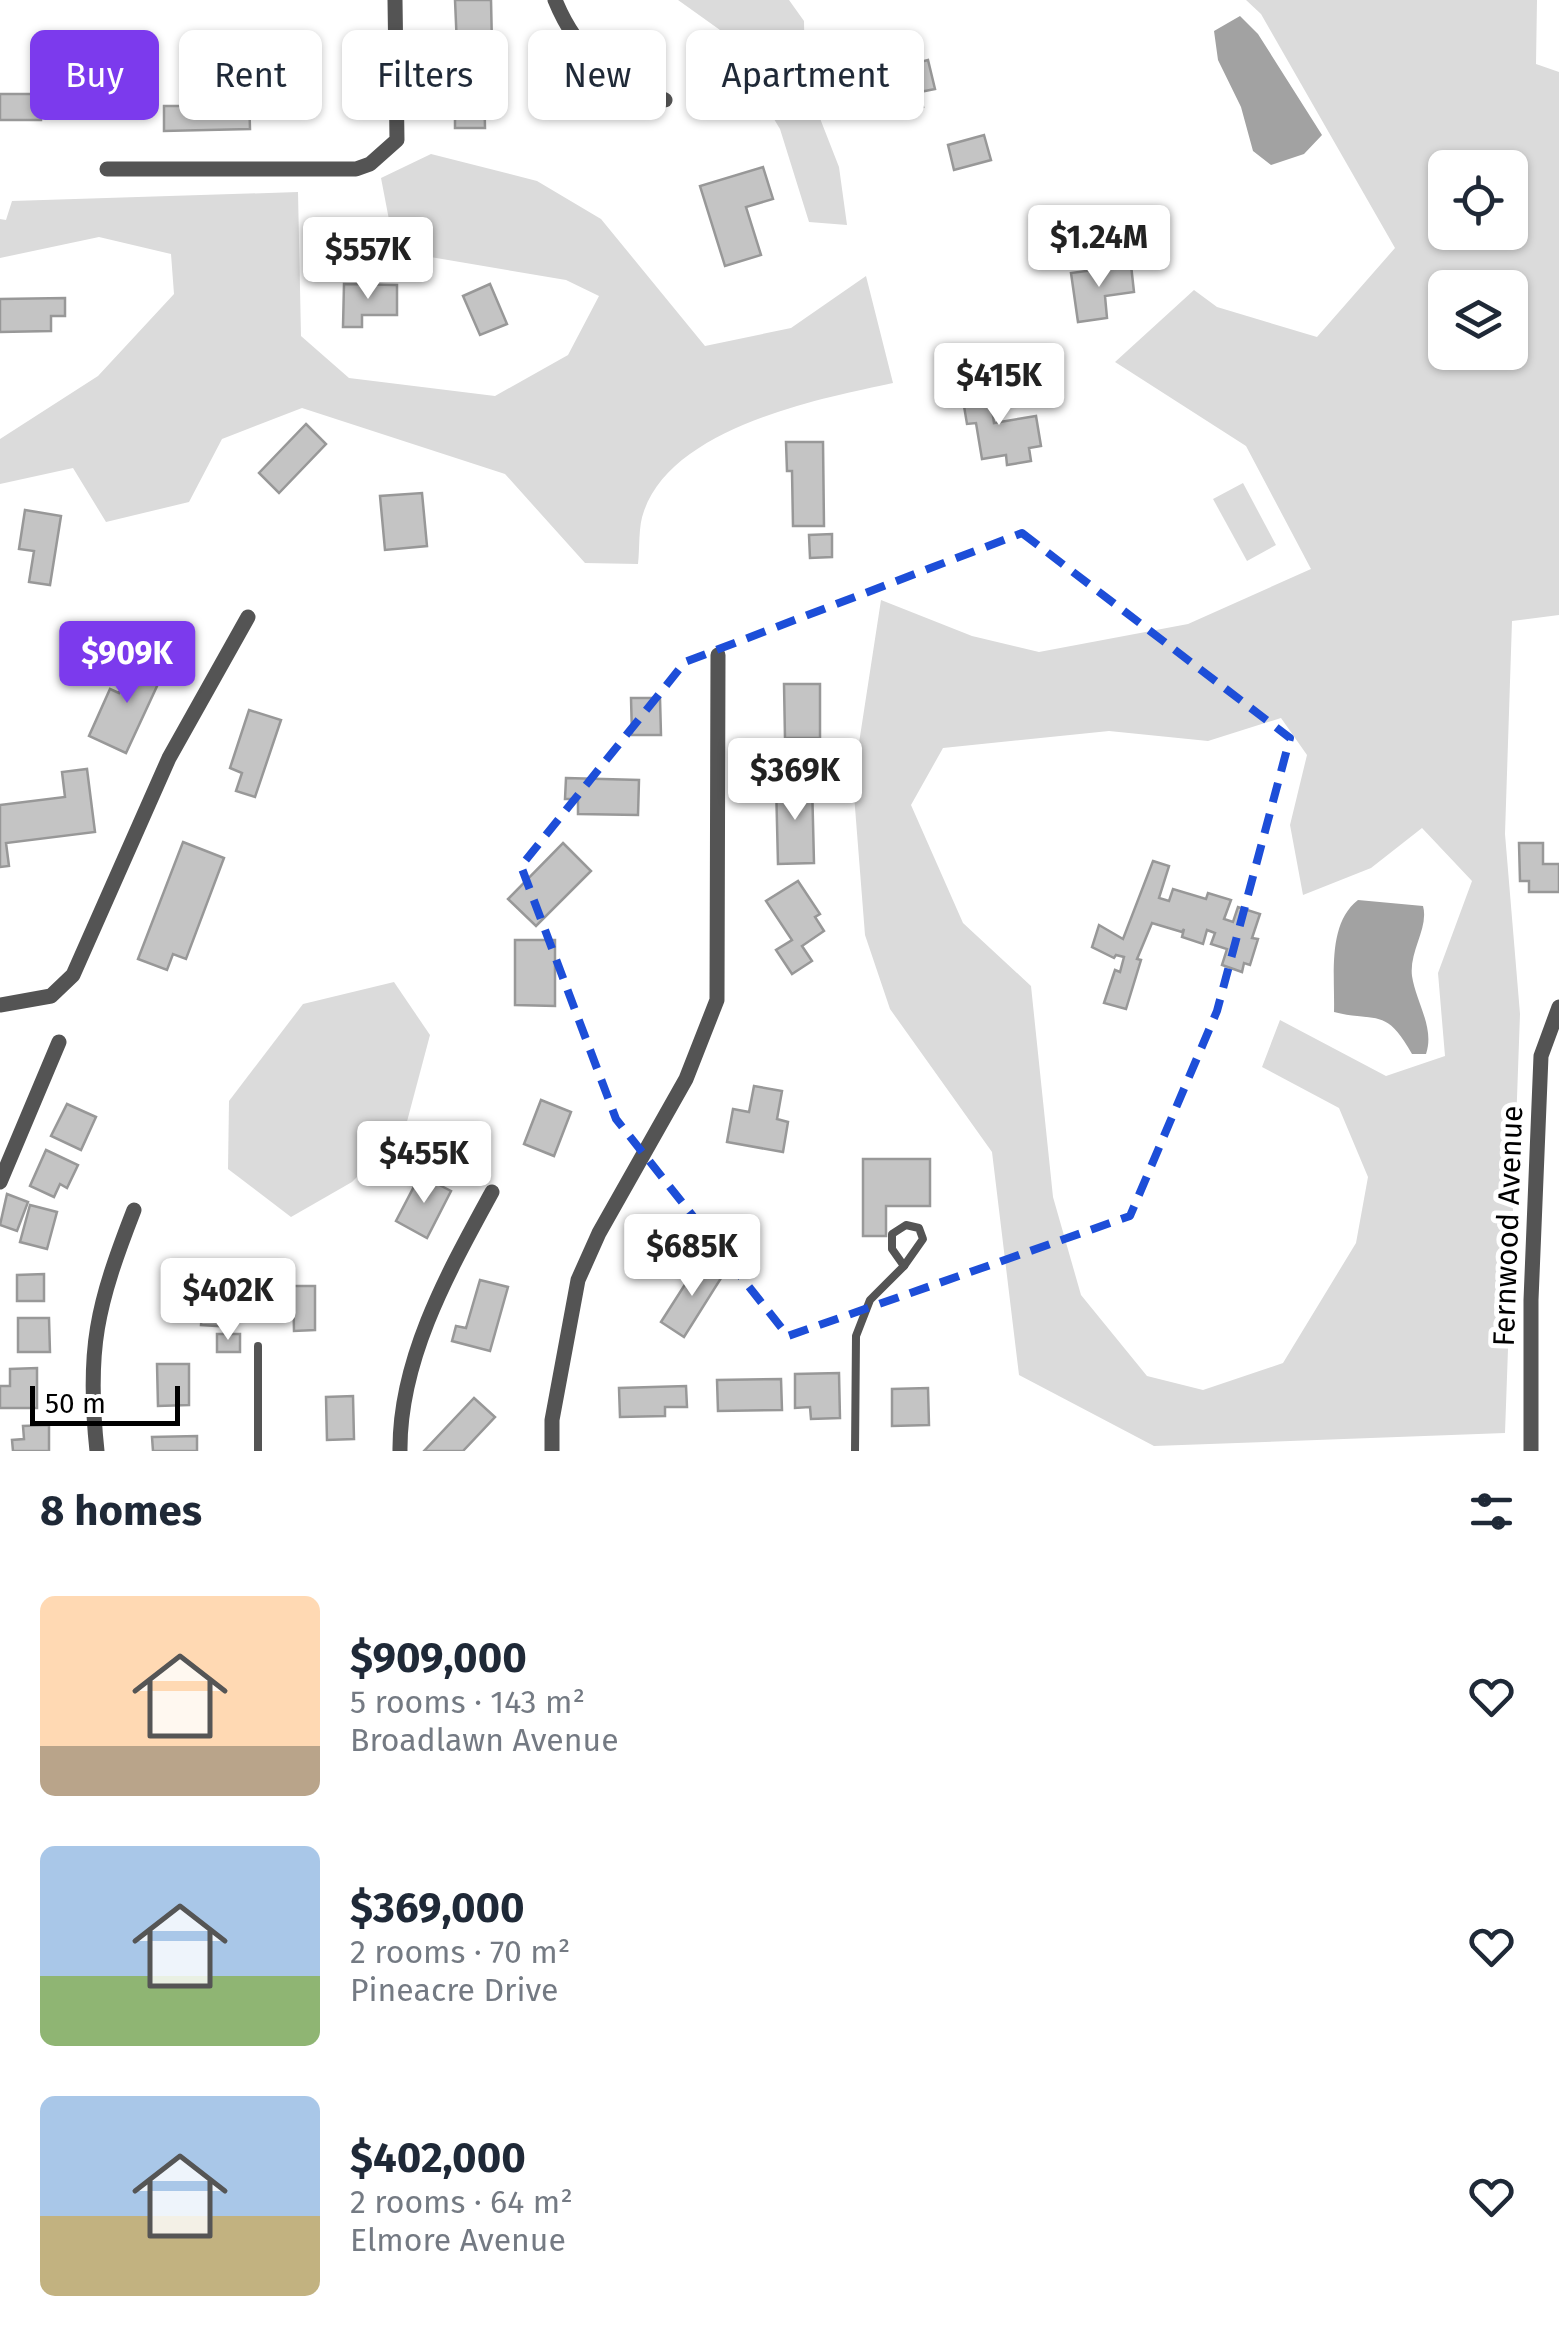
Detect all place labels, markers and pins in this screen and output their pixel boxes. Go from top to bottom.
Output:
pin: $1.24M [1018,205,1180,290]
pin: $557K [298,217,438,302]
pin: $415K [929,343,1069,428]
pin: $909K [57,621,197,706]
pin: $369K [725,738,865,823]
pin: $455K [354,1121,494,1206]
pin: $685K [622,1214,762,1299]
pin: $402K [158,1258,298,1343]

